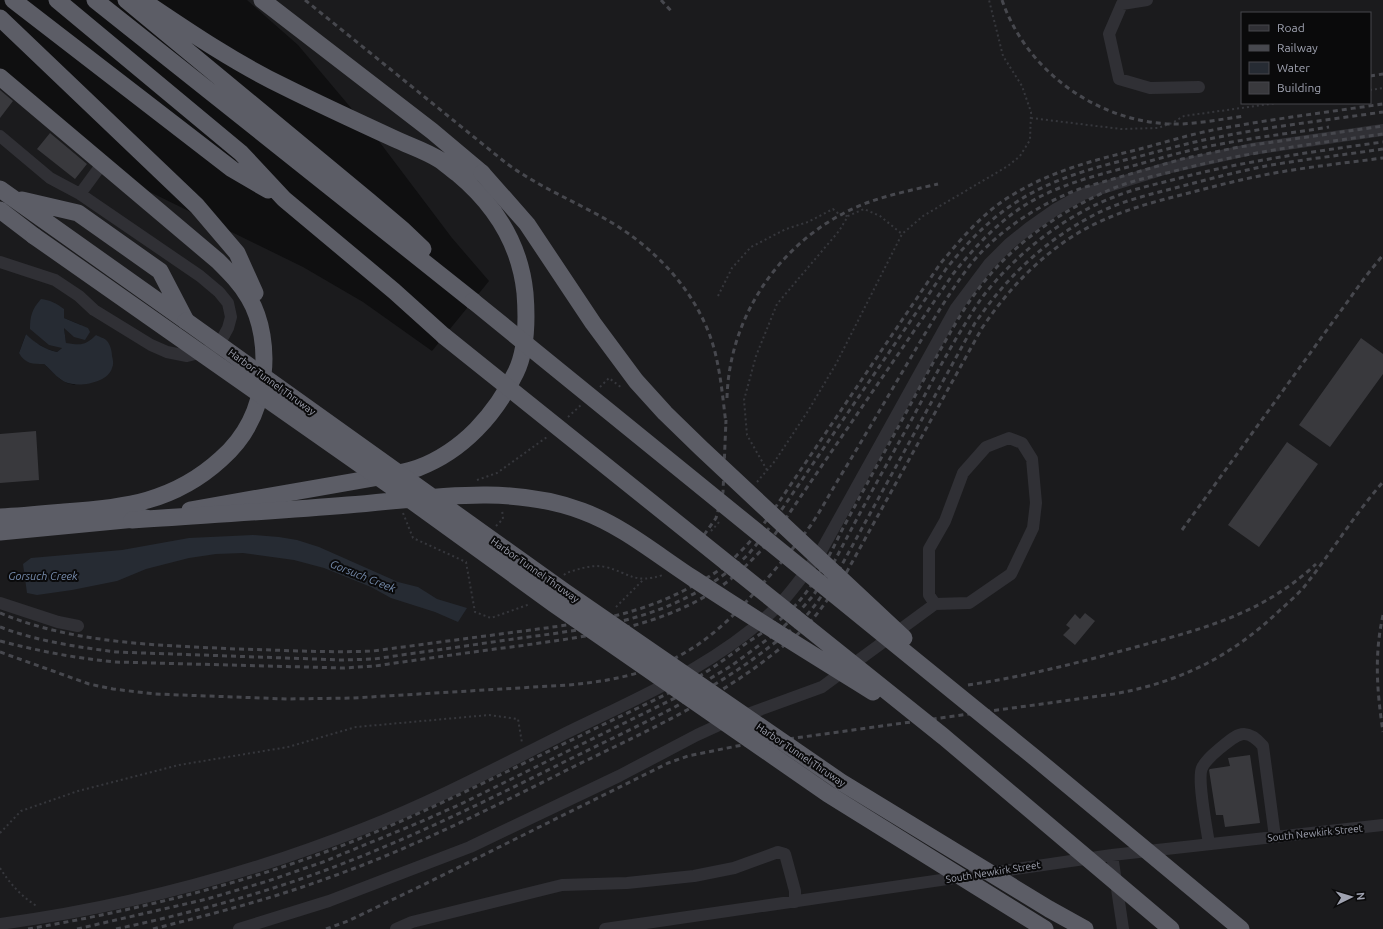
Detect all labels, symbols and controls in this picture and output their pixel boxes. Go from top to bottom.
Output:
legend [1241,12,1371,104]
text: Road [1277,21,1305,34]
text: Railway [1277,41,1318,54]
text: Water [1277,61,1310,74]
text: Building [1277,81,1321,94]
street label: Harbor Tunnel Thruway [226,347,318,417]
street label: Harbor Tunnel Thruway [489,535,581,605]
water label: Gorsuch Creek [329,557,398,595]
water label: Gorsuch Creek [8,570,78,582]
street label: Harbor Tunnel Thruway [754,721,848,789]
street label: South Newkirk Street [1267,823,1363,843]
street label: South Newkirk Street [945,859,1041,885]
north arrow [1331,877,1371,917]
text: N [1355,892,1367,901]

